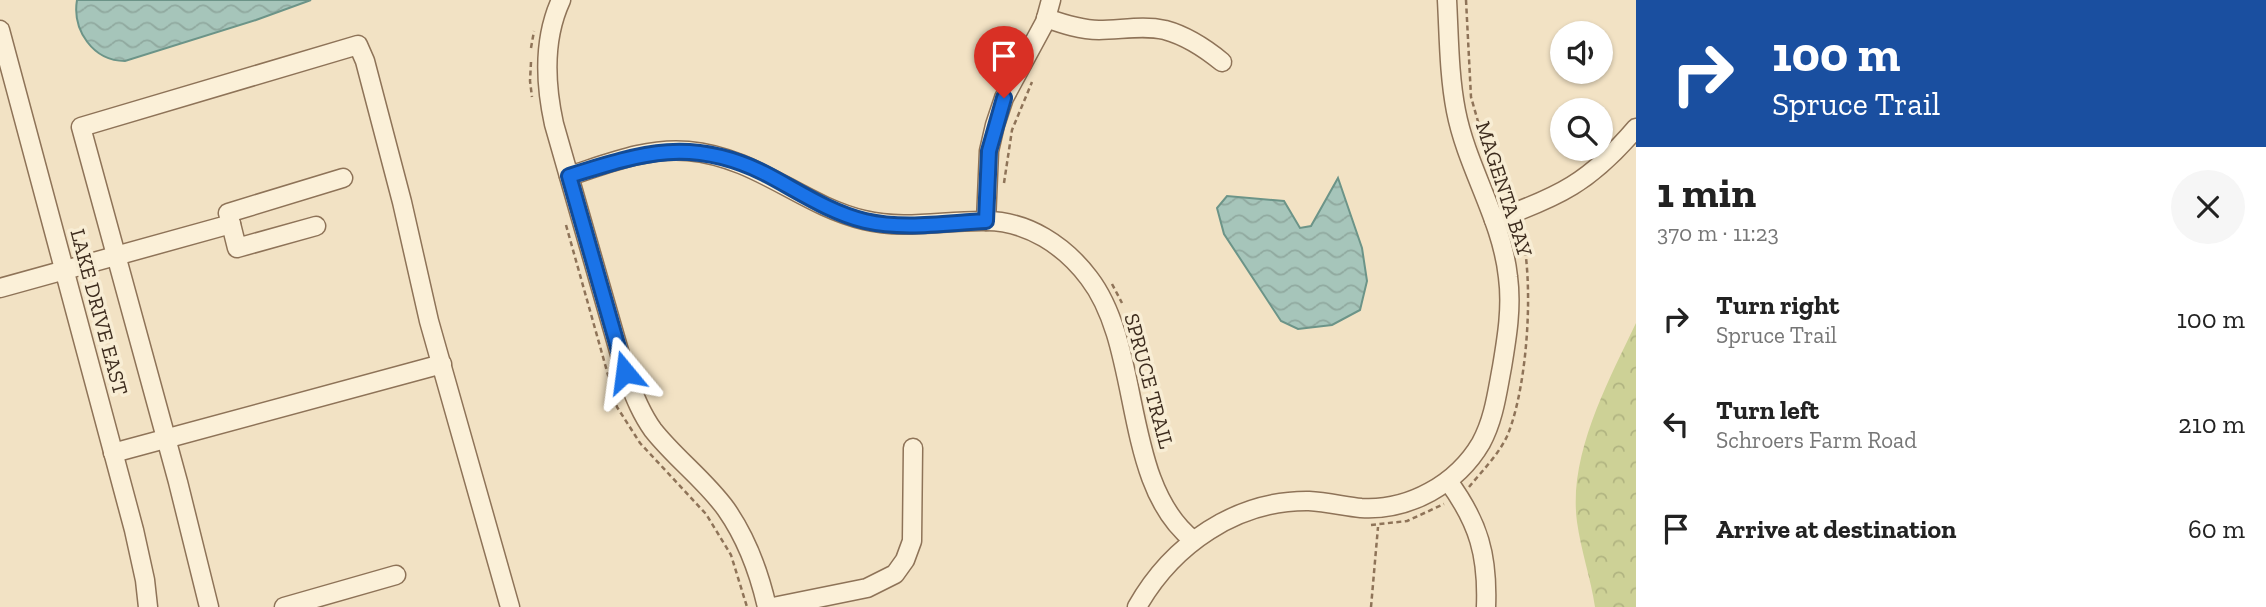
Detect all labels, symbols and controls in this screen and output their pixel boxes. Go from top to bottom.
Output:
map controls [1550,21,1613,161]
button: sound [1550,21,1613,84]
text: 100 m [1772,25,1900,84]
pin [974,26,1034,98]
icon: right [1657,28,1748,119]
icon: arrive [985,37,1023,75]
text: Spruce Trail [1772,85,1940,123]
button: search [1550,98,1613,161]
street label: MAGENTA BAY [1471,118,1538,260]
text: 1 min [1657,167,1756,218]
button: close [2171,170,2245,244]
text: 370 m · 11:23 [1657,219,1779,247]
street label: LAKE DRIVE EAST [65,226,134,398]
text: Turn right [1716,289,1839,321]
icon: right [1657,300,1695,338]
text: 100 m [2177,303,2245,335]
street label: SPRUCE TRAIL [1119,311,1180,452]
text: Spruce Trail [1716,321,1837,349]
position arrow [588,335,662,409]
text: Turn left [1716,394,1819,426]
icon: left [1657,405,1695,443]
text: 210 m [2178,408,2245,440]
text: Schroers Farm Road [1716,426,1917,454]
icon: arrive [1657,510,1695,548]
text: Arrive at destination [1716,513,1956,545]
text: 60 m [2188,513,2245,545]

